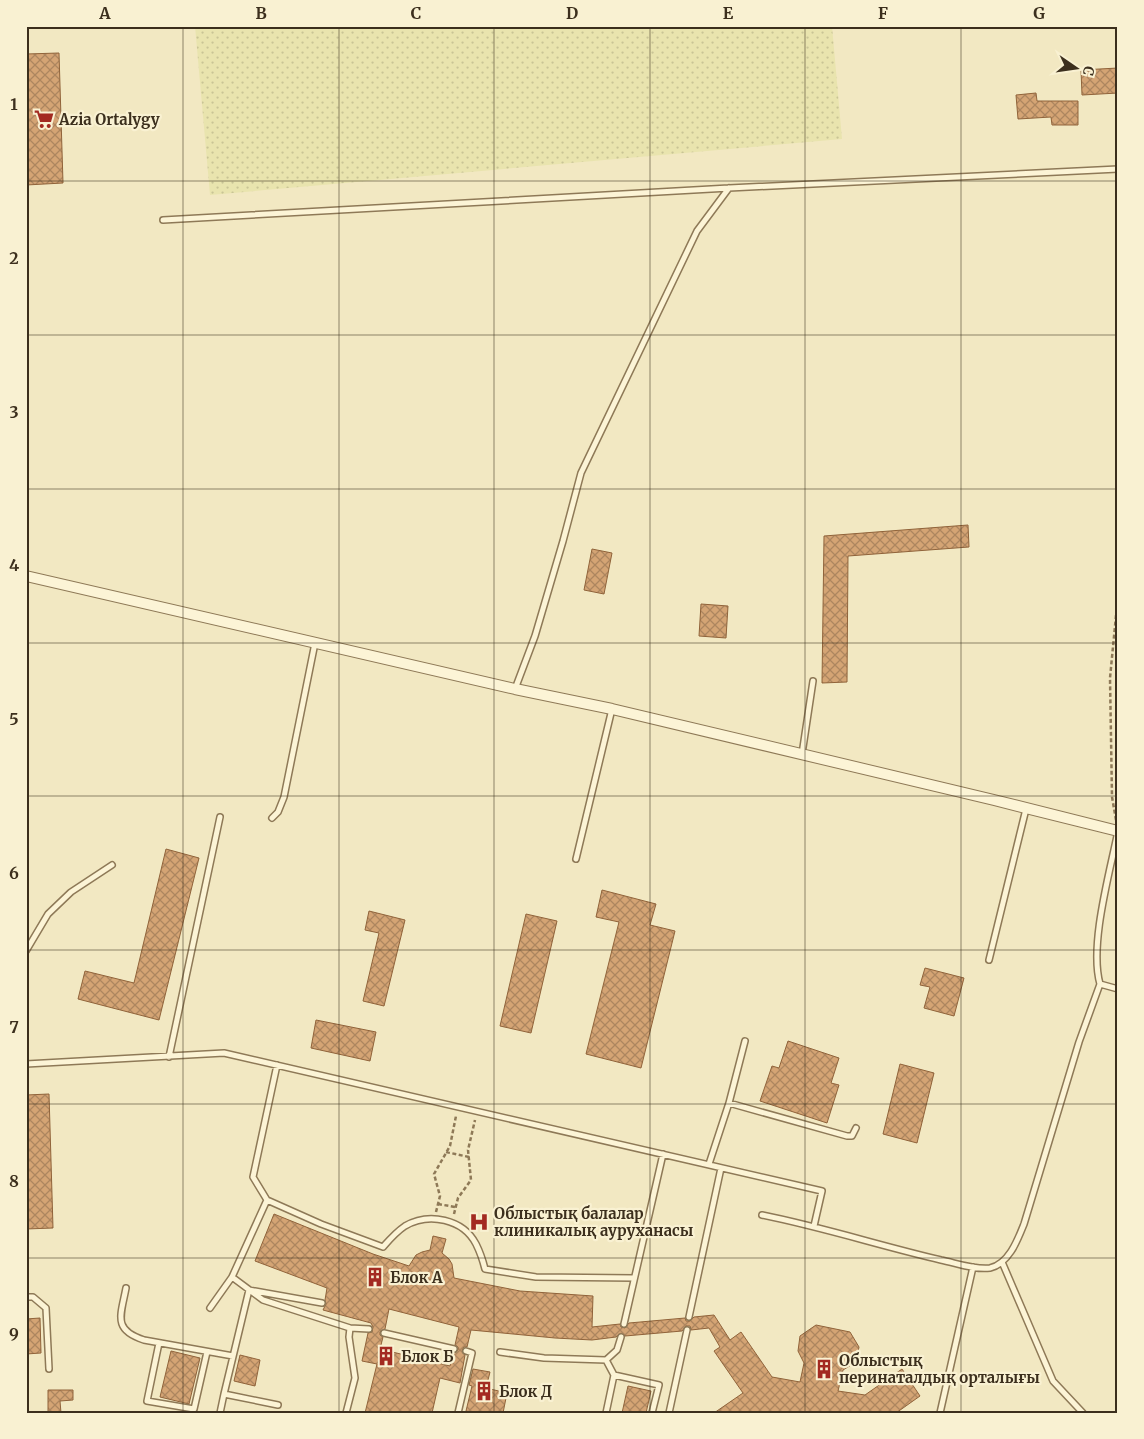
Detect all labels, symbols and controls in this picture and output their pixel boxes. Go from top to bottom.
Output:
text: A [98,3,111,23]
text: B [255,3,267,23]
text: C [411,3,421,23]
text: D [566,3,578,23]
text: E [723,3,734,23]
text: F [878,3,888,23]
text: G [1033,3,1045,23]
north arrow [1052,42,1102,92]
text: С [1079,64,1098,77]
text: 1 [10,94,18,114]
supermarket icon: Azia Ortalygy [33,108,55,130]
place label: Azia Ortalygy [58,110,160,129]
text: 2 [9,248,19,268]
text: 3 [9,402,19,422]
text: 4 [9,555,19,575]
text: 5 [9,709,19,729]
text: 6 [9,863,19,883]
text: 7 [9,1017,19,1037]
text: 8 [9,1171,19,1191]
place label: Облыстық балалар клиникалық ауруханасы [494,1204,694,1240]
hospital icon: Облыстық балалар клиникалық ауруханасы [468,1211,490,1233]
building icon: Блок А [364,1266,386,1288]
place label: Блок А [390,1268,443,1287]
text: 9 [9,1324,19,1344]
building icon: Блок Б [375,1345,397,1367]
place label: Блок Б [401,1347,454,1366]
place label: Облыстық перинаталдық орталығы [839,1351,1040,1387]
building icon: Облыстық перинаталдық орталығы [813,1358,835,1380]
building icon: Блок Д [473,1380,495,1402]
place label: Блок Д [499,1382,552,1401]

